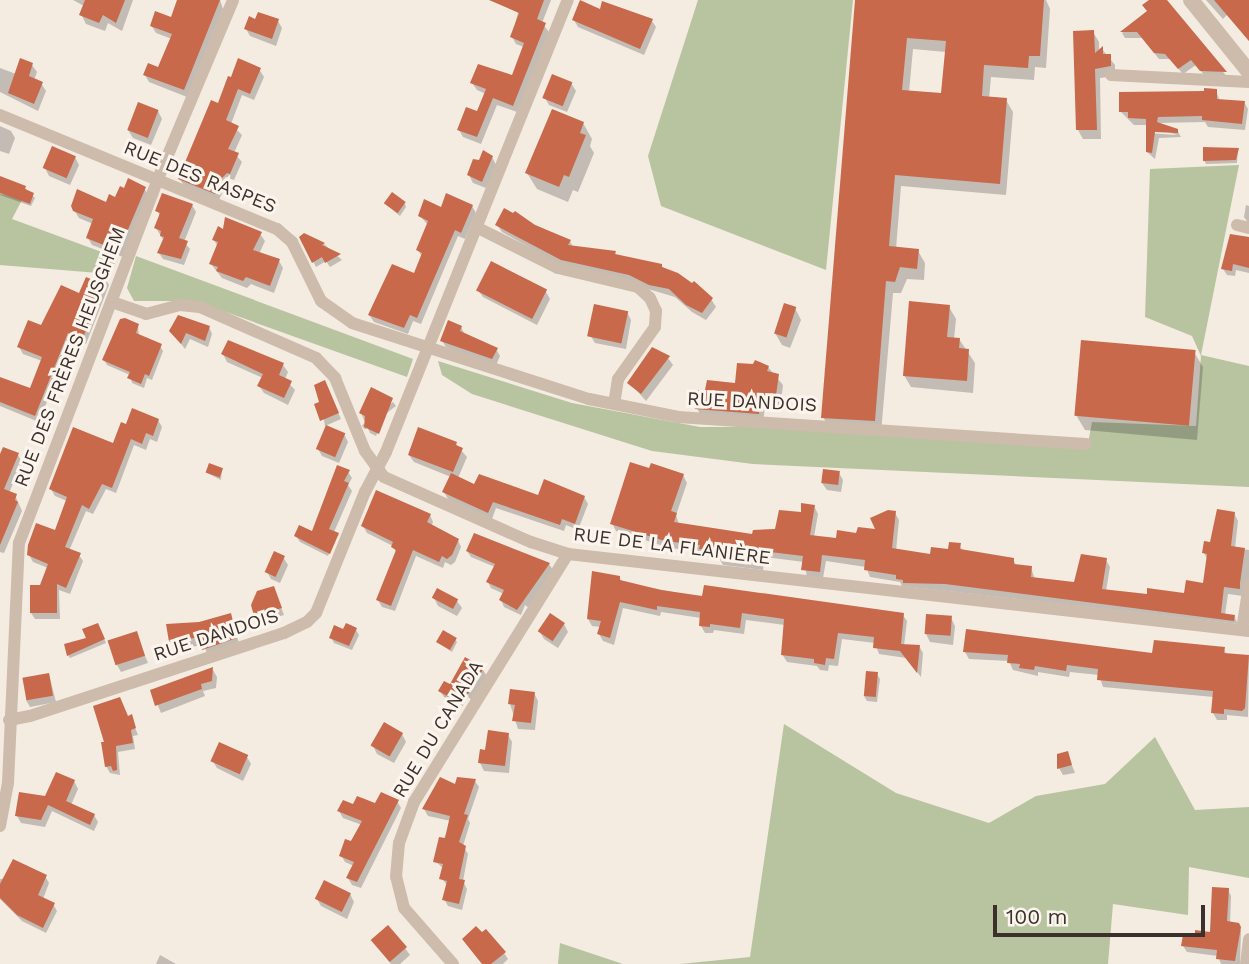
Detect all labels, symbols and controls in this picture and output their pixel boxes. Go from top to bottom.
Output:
street label: RUE DES RASPES [121,136,279,218]
street label: RUE DES FRÈRES HEUSGHEM [10,224,130,490]
street label: RUE DANDOIS [686,387,818,417]
street label: RUE DE LA FLANIÈRE [572,523,772,569]
street label: RUE DANDOIS [151,604,281,666]
street label: RUE DU CANADA [388,656,488,802]
scale bar [997,890,1209,934]
text: 100 m [1006,904,1068,929]

